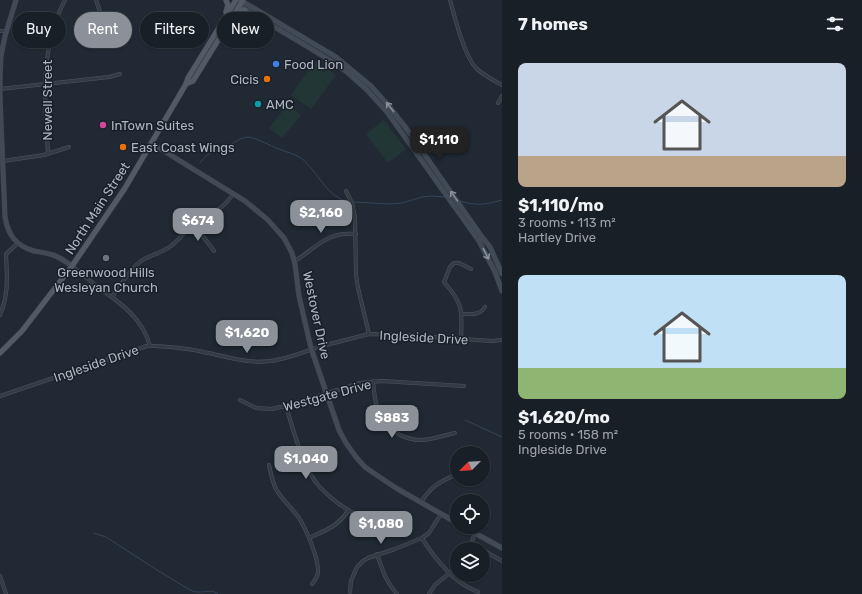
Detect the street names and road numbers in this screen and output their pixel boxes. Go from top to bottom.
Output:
street label: Newell Street [40,60,55,140]
street label: North Main Street [62,159,133,257]
street label: Westover Drive [300,270,333,361]
street label: Ingleside Drive [379,328,469,348]
street label: Ingleside Drive [52,342,141,386]
street label: Westgate Drive [281,376,373,415]

